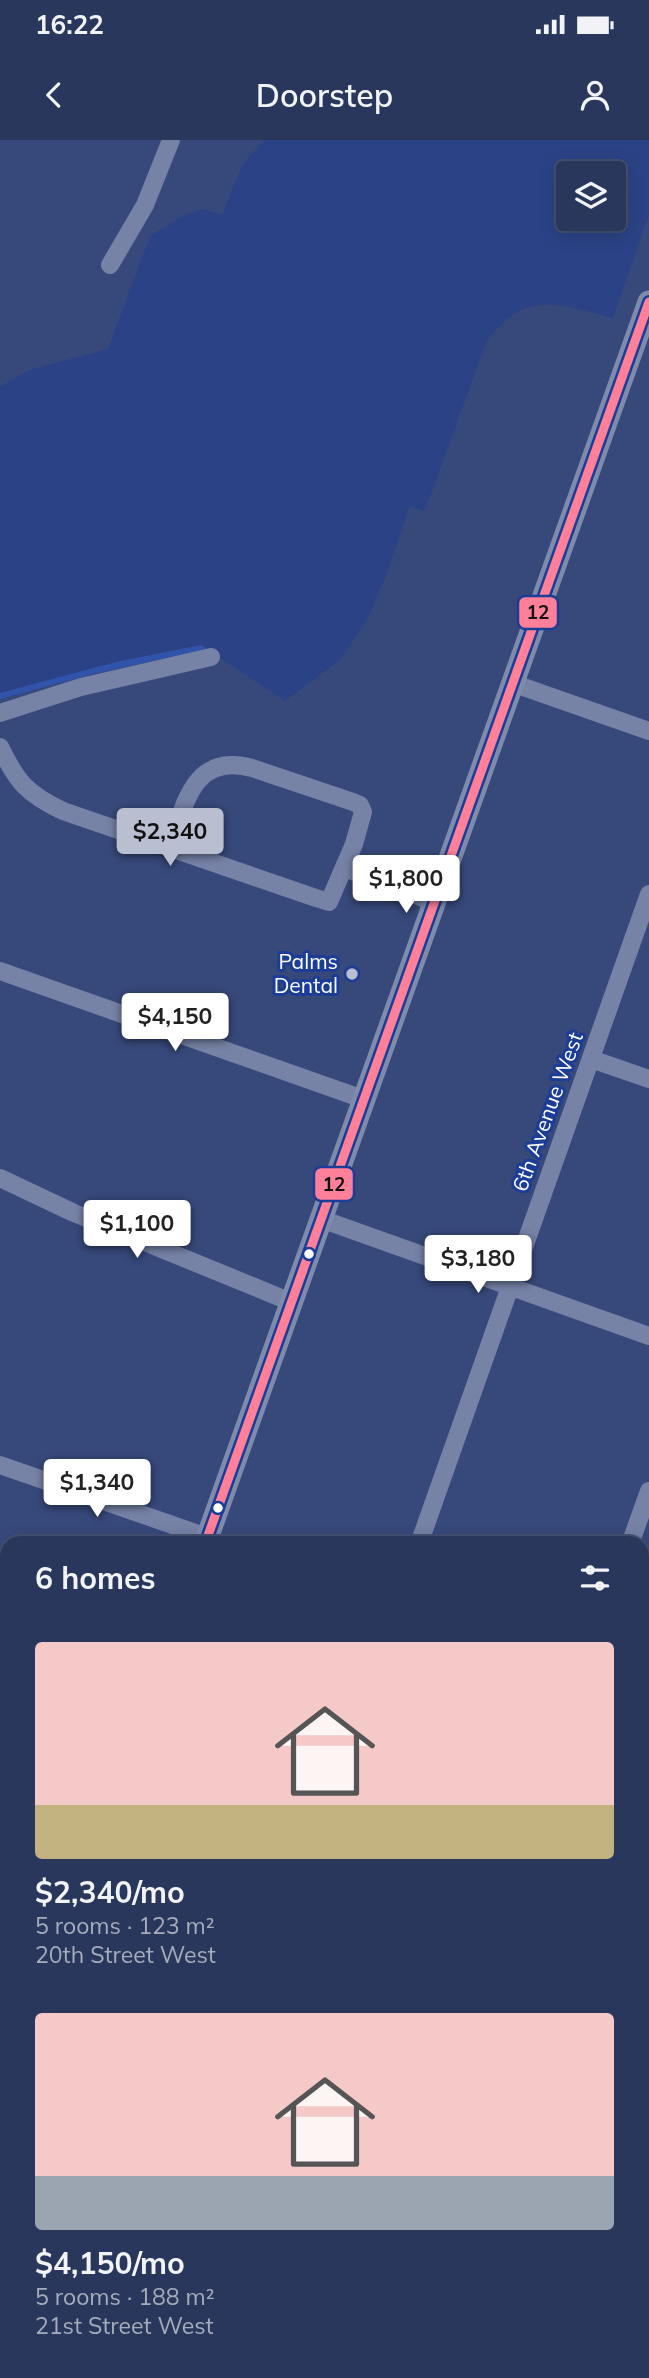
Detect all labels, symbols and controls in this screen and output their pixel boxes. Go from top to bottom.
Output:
text: 16:22 [35,8,104,41]
text: Doorstep [256,75,393,115]
icon: back [35,76,73,114]
icon: person [576,76,614,114]
map controls [556,161,626,231]
button: layers [556,161,626,231]
line badge: 12 [518,596,558,629]
text: 12 [527,600,549,624]
pin: $2,340 [113,808,227,868]
text: $2,340 [133,816,207,845]
pin: $1,800 [349,856,463,915]
text: $1,800 [369,863,443,892]
place label: Palms Dental [274,948,338,998]
marker: Palms Dental [344,966,360,982]
pin: $4,150 [118,993,232,1053]
text: $4,150 [138,1001,212,1030]
street label: 6th Avenue West [506,1028,588,1195]
line badge: 12 [314,1167,354,1201]
text: 12 [323,1172,345,1196]
pin: $1,100 [80,1200,194,1260]
text: $1,100 [100,1208,174,1237]
pin: $3,180 [421,1236,535,1295]
text: $3,180 [441,1243,515,1272]
unlabelled marker [302,1247,316,1261]
pin: $1,340 [40,1460,154,1519]
text: $1,340 [60,1467,134,1496]
unlabelled marker [211,1501,225,1515]
text: 6 homes [35,1559,156,1597]
icon: filters [576,1559,614,1597]
icon: home [262,1688,388,1814]
text: $2,340/mo [35,1873,185,1911]
text: 5 rooms · 123 m² [35,1911,215,1940]
text: 20th Street West [35,1940,216,1969]
icon: home [262,2059,388,2185]
text: $4,150/mo [35,2244,185,2282]
text: 5 rooms · 188 m² [35,2282,215,2311]
text: 21st Street West [35,2311,214,2340]

